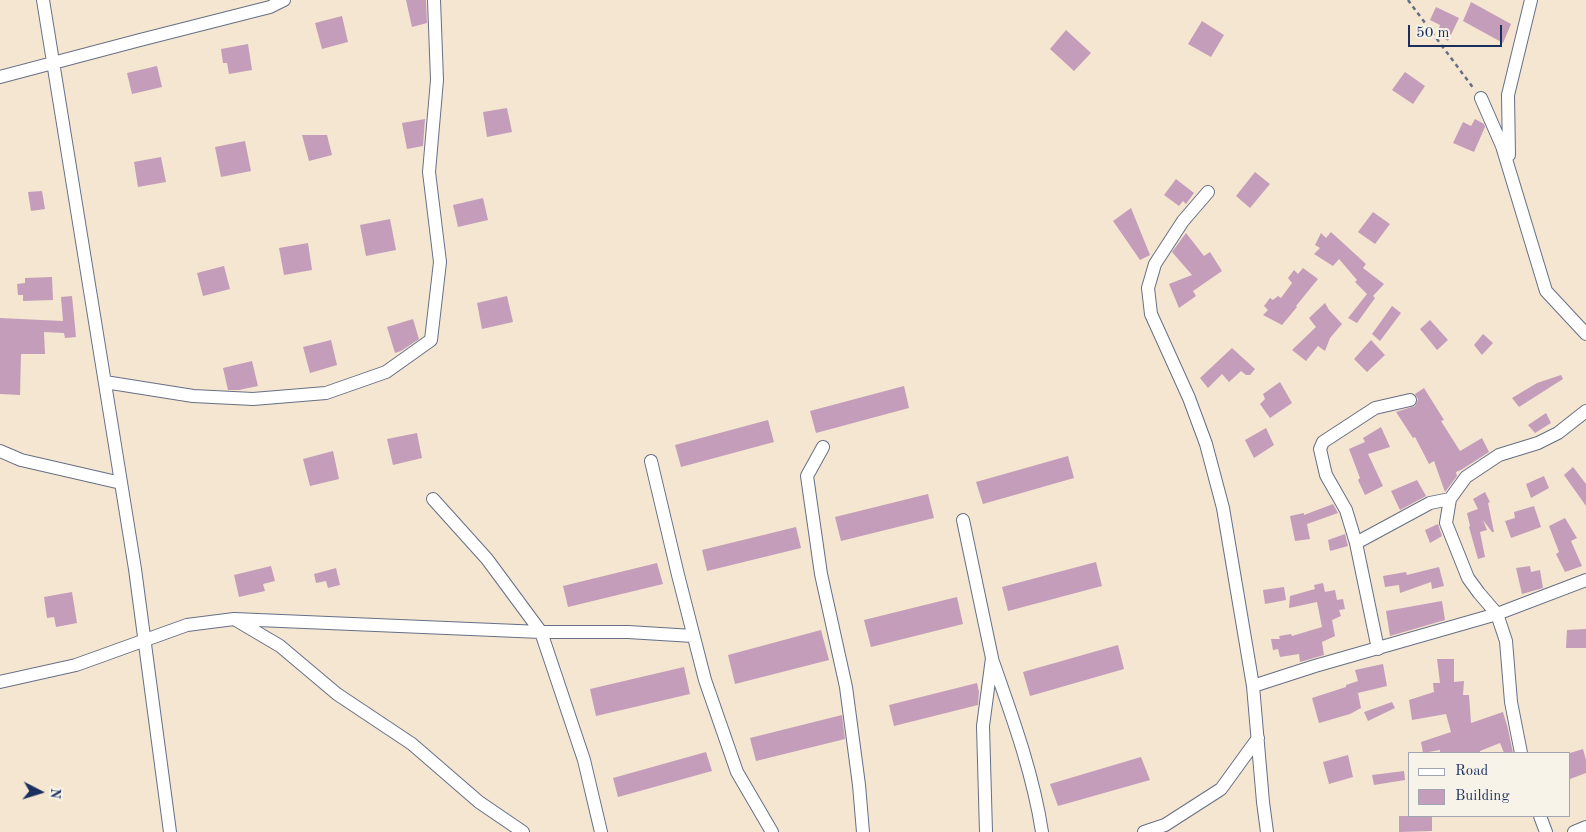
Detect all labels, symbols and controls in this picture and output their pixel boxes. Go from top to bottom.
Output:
scale bar [1411,15,1505,47]
text: 50 m [1416,26,1450,41]
legend [1408,752,1571,817]
text: Road [1455,764,1488,779]
north arrow [15,767,65,817]
text: N [48,787,62,799]
text: Building [1455,789,1510,804]

